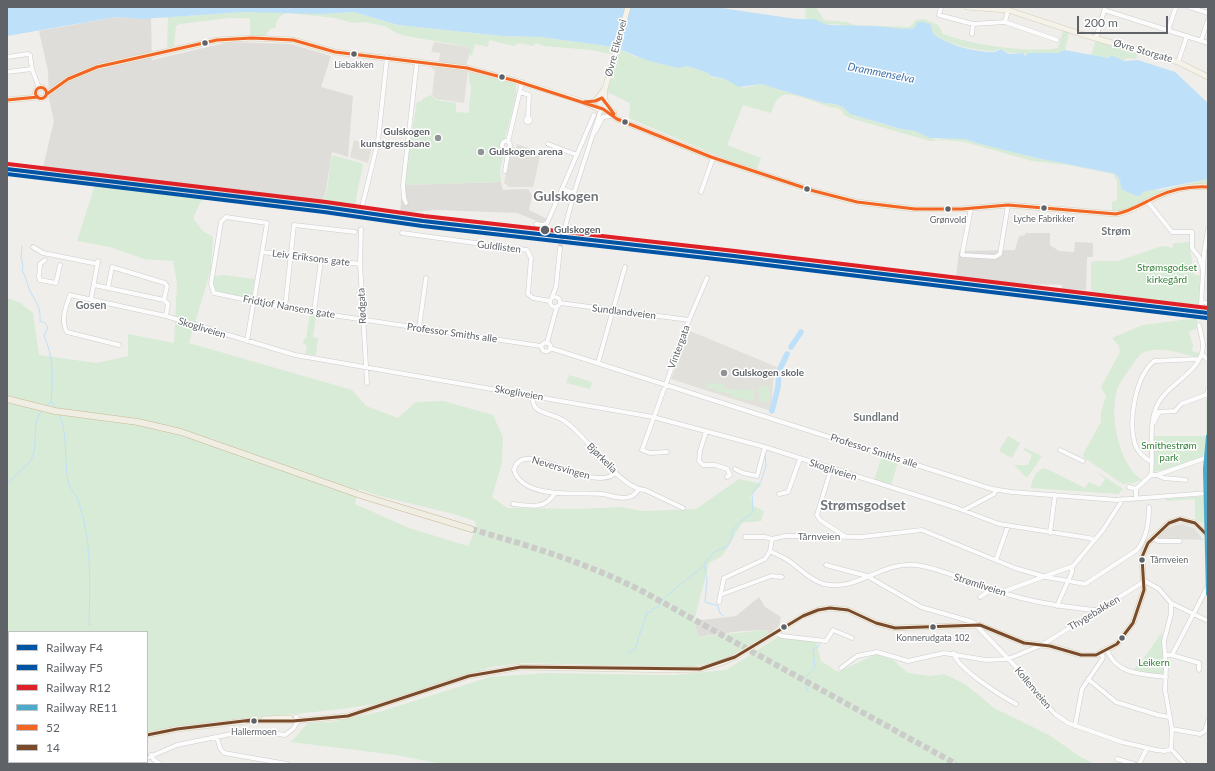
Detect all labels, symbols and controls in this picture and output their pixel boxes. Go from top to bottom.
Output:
scale bar [1079,8,1170,34]
text: 200 m [1084,15,1118,30]
street label: Øvre Eikervei [603,18,629,78]
street label: Øvre Storgate [1112,37,1174,65]
unlabelled marker [200,38,210,48]
marker: Liebakken [349,49,359,59]
place label: Liebakken [334,60,374,70]
water label: Drammenselva [846,60,916,86]
unlabelled marker [497,72,507,82]
unlabelled marker [620,117,630,127]
place label: Gulskogen kunstgressbane [361,126,430,150]
marker: Gulskogen kunstgressbane [433,133,443,143]
place label: Gulskogen arena [489,146,563,158]
marker: Gulskogen arena [476,147,486,157]
unlabelled marker [802,184,812,194]
district label: Gulskogen [533,188,599,204]
marker: Lyche Fabrikker [1039,203,1049,213]
marker: Grønvold [943,204,953,214]
place label: Lyche Fabrikker [1014,214,1074,224]
place label: Grønvold [930,215,966,225]
marker: Gulskogen [539,224,551,236]
place label: Gulskogen [554,224,601,236]
district label: Strøm [1101,224,1131,238]
street label: Guldlisten [476,238,522,256]
street label: Leiv Eriksons gate [271,247,351,269]
park label: Strømsgodset kirkegård [1137,262,1197,286]
street label: Rødgata [355,288,369,324]
street label: Fridtjof Nansens gate [242,293,336,321]
district label: Gosen [75,298,107,312]
street label: Sundlandveien [591,302,657,322]
street label: Skogliveien [177,315,227,341]
street label: Professor Smiths alle [406,321,498,345]
street label: Vintergata [666,323,692,371]
place label: Gulskogen skole [732,367,804,379]
marker: Gulskogen skole [719,368,729,378]
street label: Skogliveien [494,383,544,403]
district label: Sundland [853,410,899,424]
street label: Professor Smiths alle [829,431,919,471]
street label: Bjørkelia [584,440,620,476]
park label: Smithestrøm park [1141,440,1197,464]
street label: Neversvingen [531,454,591,482]
street label: Skogliveien [808,457,858,483]
district label: Strømsgodset [820,497,906,513]
street label: Tårnveien [798,531,840,543]
marker: Tårnveien [1137,555,1147,565]
place label: Tårnveien [1150,555,1188,565]
street label: Strømliveien [952,571,1008,599]
street label: Thygebakken [1066,593,1122,633]
unlabelled marker [779,622,789,632]
marker: Konnerudgata 102 [928,622,938,632]
legend [8,631,148,763]
place label: Konnerudgata 102 [896,633,970,643]
unlabelled marker [1117,633,1127,643]
text: Railway F4 [46,640,103,655]
park label: Leikern [1138,657,1170,669]
text: Railway F5 [46,660,103,675]
street label: Kollenveien [1012,665,1054,711]
text: Railway R12 [46,680,111,695]
text: Railway RE11 [46,700,118,715]
marker: Hallermoen [249,716,259,726]
text: 52 [46,720,60,735]
place label: Hallermoen [231,727,277,737]
text: 14 [46,740,60,755]

